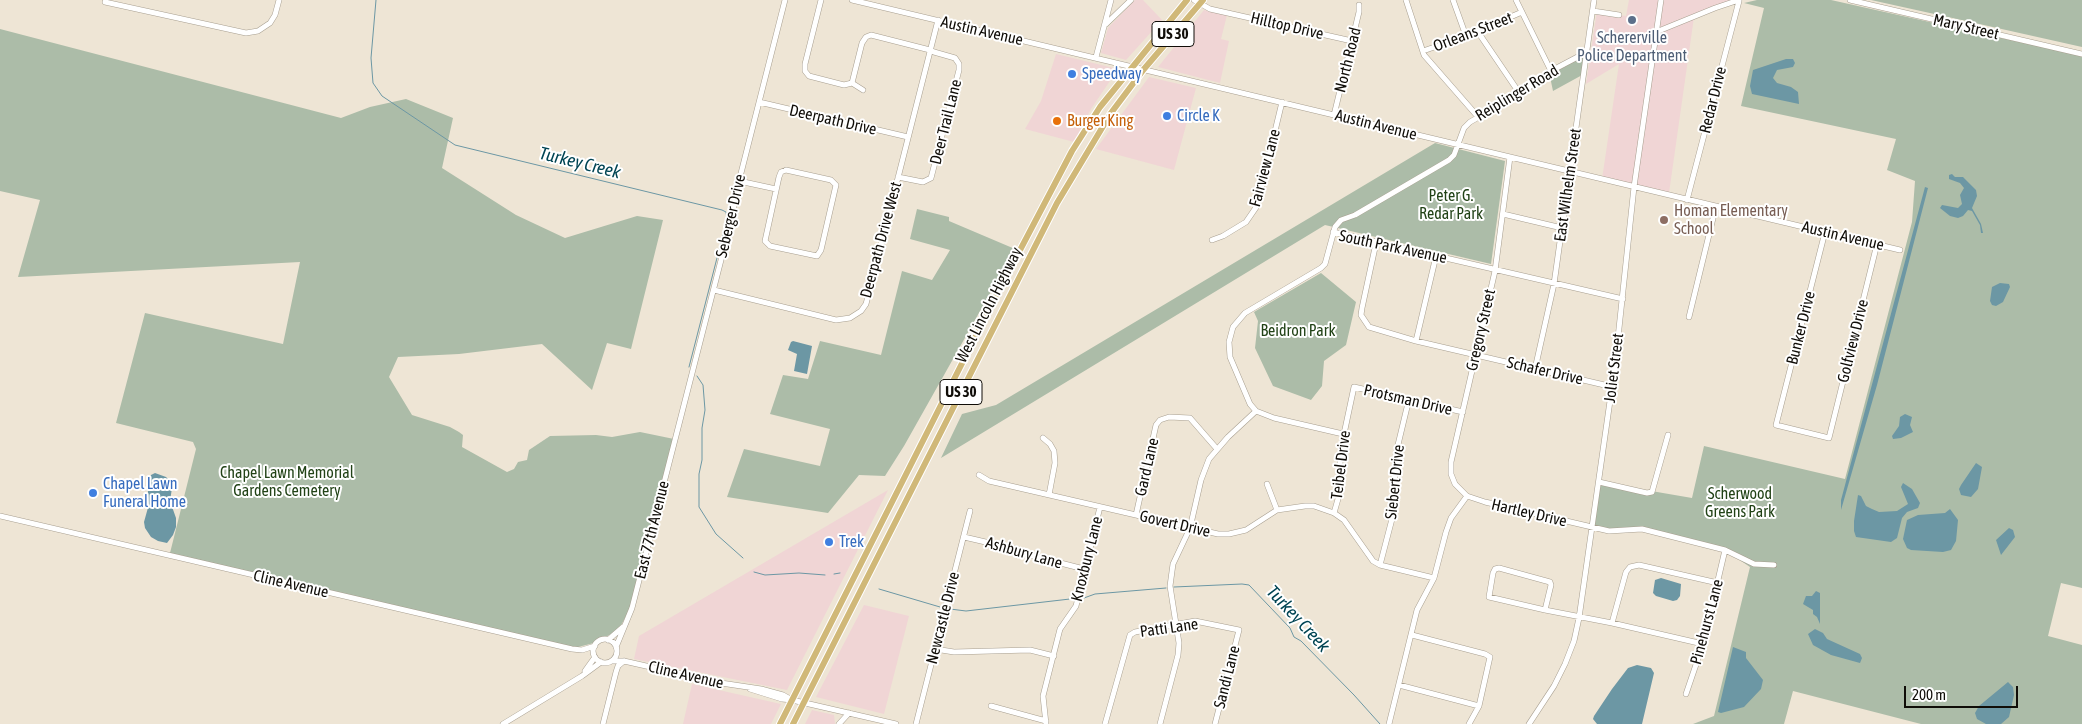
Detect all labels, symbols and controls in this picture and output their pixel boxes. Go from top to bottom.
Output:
street label: Hilltop Drive [1249,8,1325,44]
street label: Orleans Street [1431,8,1515,56]
street label: Mary Street [1931,10,2001,44]
street label: Austin Avenue [939,12,1025,50]
marker: Schererville Police Department [1626,14,1638,26]
road number: US 30 [1152,22,1194,46]
street label: North Road [1331,25,1365,95]
place label: Schererville Police Department [1577,28,1687,66]
street label: Reiplinger Road [1472,61,1562,125]
place label: Speedway [1082,64,1142,84]
street label: Redar Drive [1695,65,1731,135]
marker: Speedway [1066,68,1078,80]
street label: Deer Trail Lane [926,77,966,167]
street label: Deerpath Drive [788,101,878,139]
place label: Circle K [1177,106,1220,126]
street label: Austin Avenue [1333,106,1419,144]
marker: Circle K [1161,110,1173,122]
place label: Burger King [1067,111,1133,131]
marker: Burger King [1051,115,1063,127]
street label: Fairview Lane [1245,127,1285,209]
street label: East Wilhelm Street [1551,127,1585,243]
water label: Turkey Creek [537,142,623,184]
street label: Seberger Drive [712,172,750,260]
street label: Deerpath Drive West [856,180,906,300]
park label: Peter G. Redar Park [1419,186,1483,224]
place label: Homan Elementary School [1674,201,1788,239]
marker: Homan Elementary School [1658,214,1670,226]
street label: Austin Avenue [1800,217,1886,255]
street label: South Park Avenue [1337,226,1449,268]
street label: West Lincoln Highway [952,244,1026,366]
street label: Gregory Street [1462,287,1500,373]
street label: Bunker Drive [1783,289,1819,367]
street label: Golfview Drive [1833,298,1873,384]
park label: Beidron Park [1260,321,1336,341]
street label: Joliet Street [1600,332,1628,404]
street label: Schafer Drive [1505,353,1585,389]
road number: US 30 [940,380,982,404]
street label: Protsman Drive [1362,380,1454,420]
street label: Teibel Drive [1327,429,1355,501]
street label: Gard Lane [1131,436,1163,498]
street label: Siebert Drive [1382,444,1408,520]
park label: Chapel Lawn Memorial Gardens Cemetery [220,463,354,501]
place label: Chapel Lawn Funeral Home [103,474,186,512]
street label: East 77th Avenue [631,479,673,581]
park label: Scherwood Greens Park [1705,484,1775,522]
marker: Chapel Lawn Funeral Home [87,487,99,499]
street label: Hartley Drive [1489,495,1569,531]
street label: Govert Drive [1138,507,1212,541]
street label: Knoxbury Lane [1067,515,1107,603]
place label: Trek [839,532,864,552]
street label: Ashbury Lane [984,533,1064,573]
marker: Trek [823,536,835,548]
street label: Cline Avenue [252,566,330,602]
street label: Newcastle Drive [922,570,964,666]
street label: Pinehurst Lane [1686,577,1728,667]
water label: Turkey Creek [1262,581,1334,657]
street label: Patti Lane [1139,614,1199,642]
street label: Sandi Lane [1210,644,1244,710]
street label: Cline Avenue [647,657,725,693]
scale bar [1907,676,2021,708]
text: 200 m [1912,686,1946,703]

